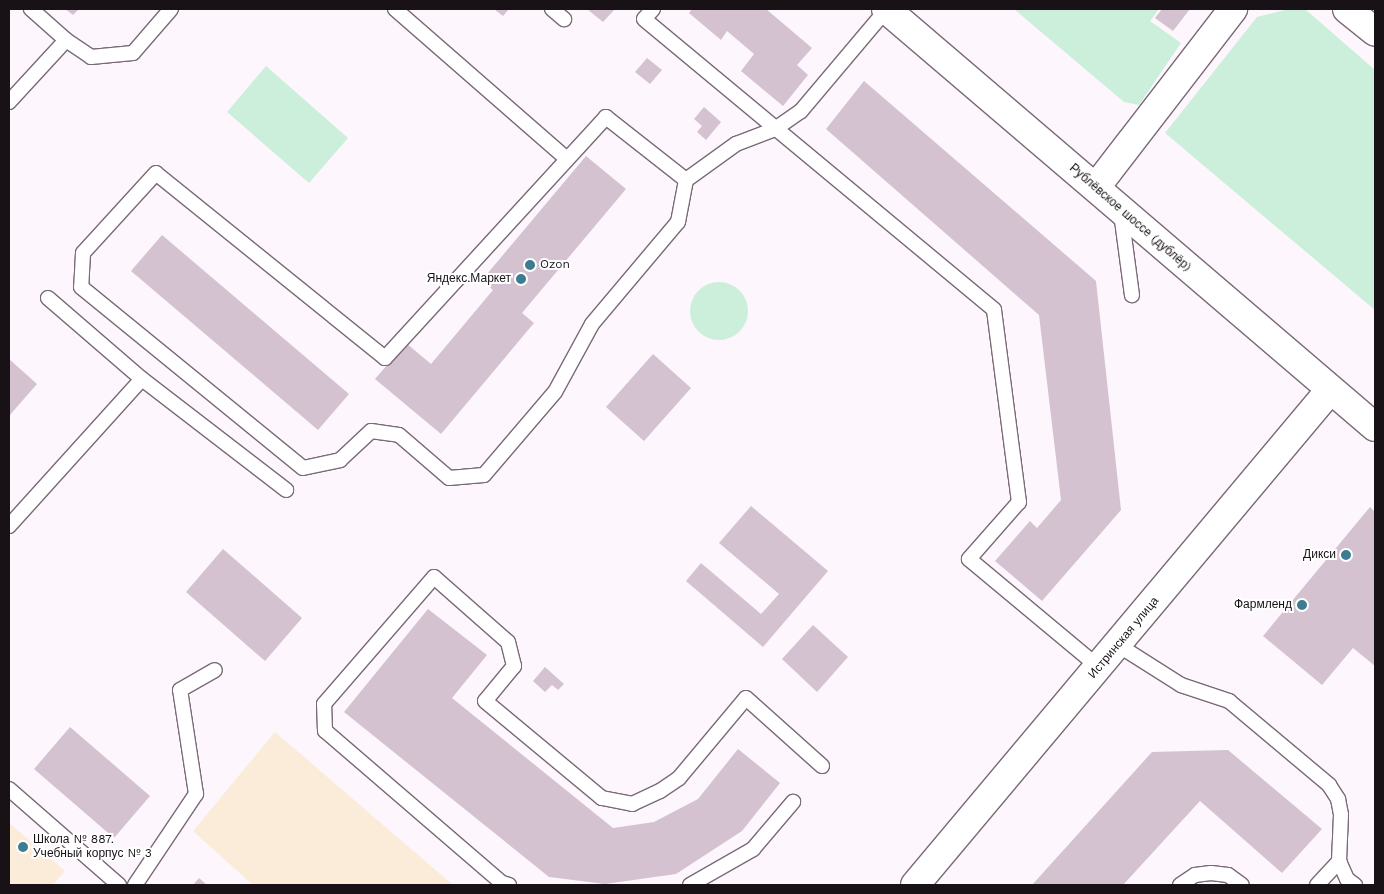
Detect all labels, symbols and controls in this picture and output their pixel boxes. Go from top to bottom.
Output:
street label: Рублёвское шоссе (дублёр) [1066,161,1194,275]
place label: Ozon [540,258,570,272]
marker: Ozon [524,259,536,271]
place label: Яндекс.Маркет [427,272,511,286]
marker: Яндекс.Маркет [515,273,527,285]
place label: Дикси [1303,548,1336,562]
marker: Дикси [1340,549,1352,561]
street label: Истринская улица [1086,594,1162,682]
place label: Фармленд [1234,598,1292,612]
marker: Фармленд [1296,599,1308,611]
place label: Школа № 887. Учебный корпус № 3 [33,833,152,861]
marker: Школа № 887. Учебный корпус № 3 [17,841,29,853]

